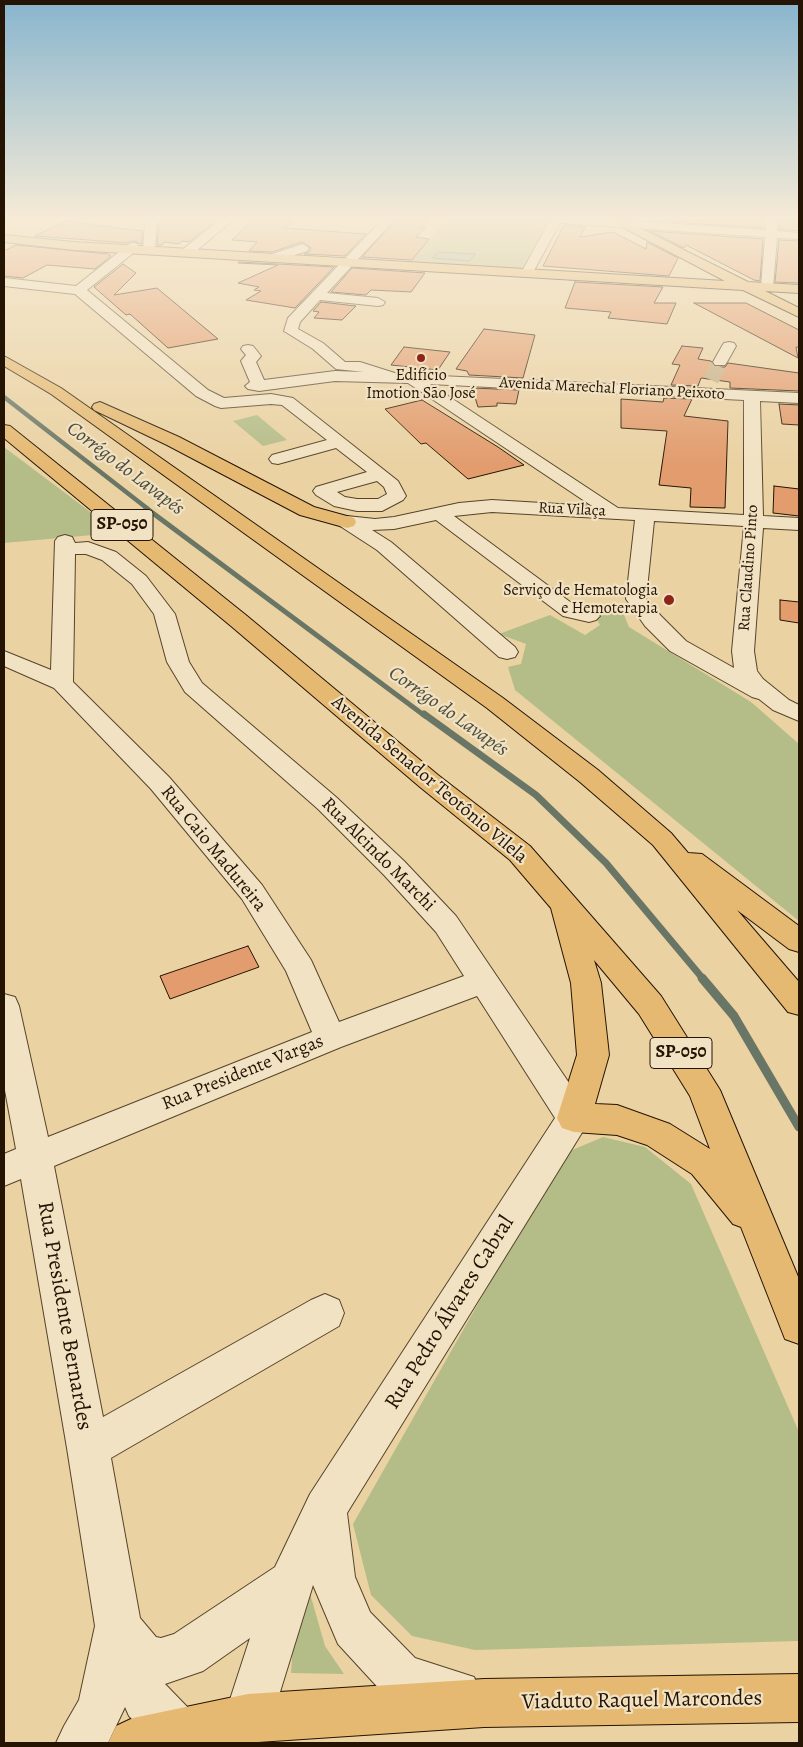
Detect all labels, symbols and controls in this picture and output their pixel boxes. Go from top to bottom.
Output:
marker: Edifício Imotion São José [415,352,427,364]
place label: Edifício Imotion São José [366,366,476,404]
street label: Avenida Marechal Floriano Peixoto [499,374,725,404]
water label: Corrégo do Lavapés [61,417,189,521]
street label: Rua Vilaça [538,499,606,521]
street label: Rua Claudino Pinto [735,504,763,632]
road number: SP-050 [91,510,153,540]
place label: Serviço de Hematologia e Hemoterapia [503,581,658,619]
marker: Serviço de Hematologia e Hemoterapia [662,593,676,607]
water label: Corrégo do Lavapés [383,662,513,762]
street label: Avenida Senador Teotônio Vilela [326,691,532,869]
street label: Rua Caio Madureira [155,781,271,917]
street label: Rua Alcindo Marchi [316,793,440,917]
street label: Rua Presidente Vargas [159,1030,327,1116]
road number: SP-050 [650,1038,712,1068]
street label: Rua Presidente Bernardes [31,1200,97,1432]
street label: Rua Pedro Álvares Cabral [380,1211,520,1415]
street label: Viaduto Raquel Marcondes [521,1686,763,1716]

